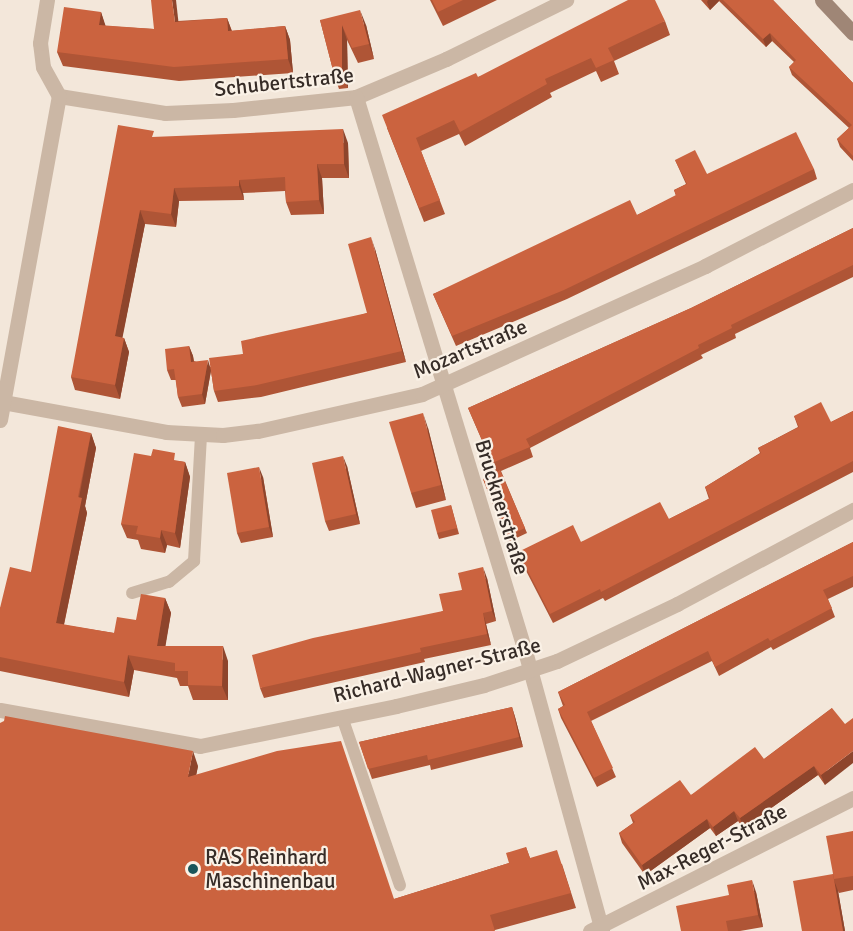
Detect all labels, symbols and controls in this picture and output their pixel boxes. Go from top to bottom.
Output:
street label: Schubertstraße [213,62,355,102]
street label: Mozartstraße [409,314,531,384]
street label: Brucknerstraße [469,436,535,578]
street label: Richard-Wagner-Straße [331,632,543,708]
street label: Max-Reger-Straße [633,798,791,896]
place label: RAS Reinhard Maschinenbau [205,844,335,894]
marker: RAS Reinhard Maschinenbau [186,862,200,876]

